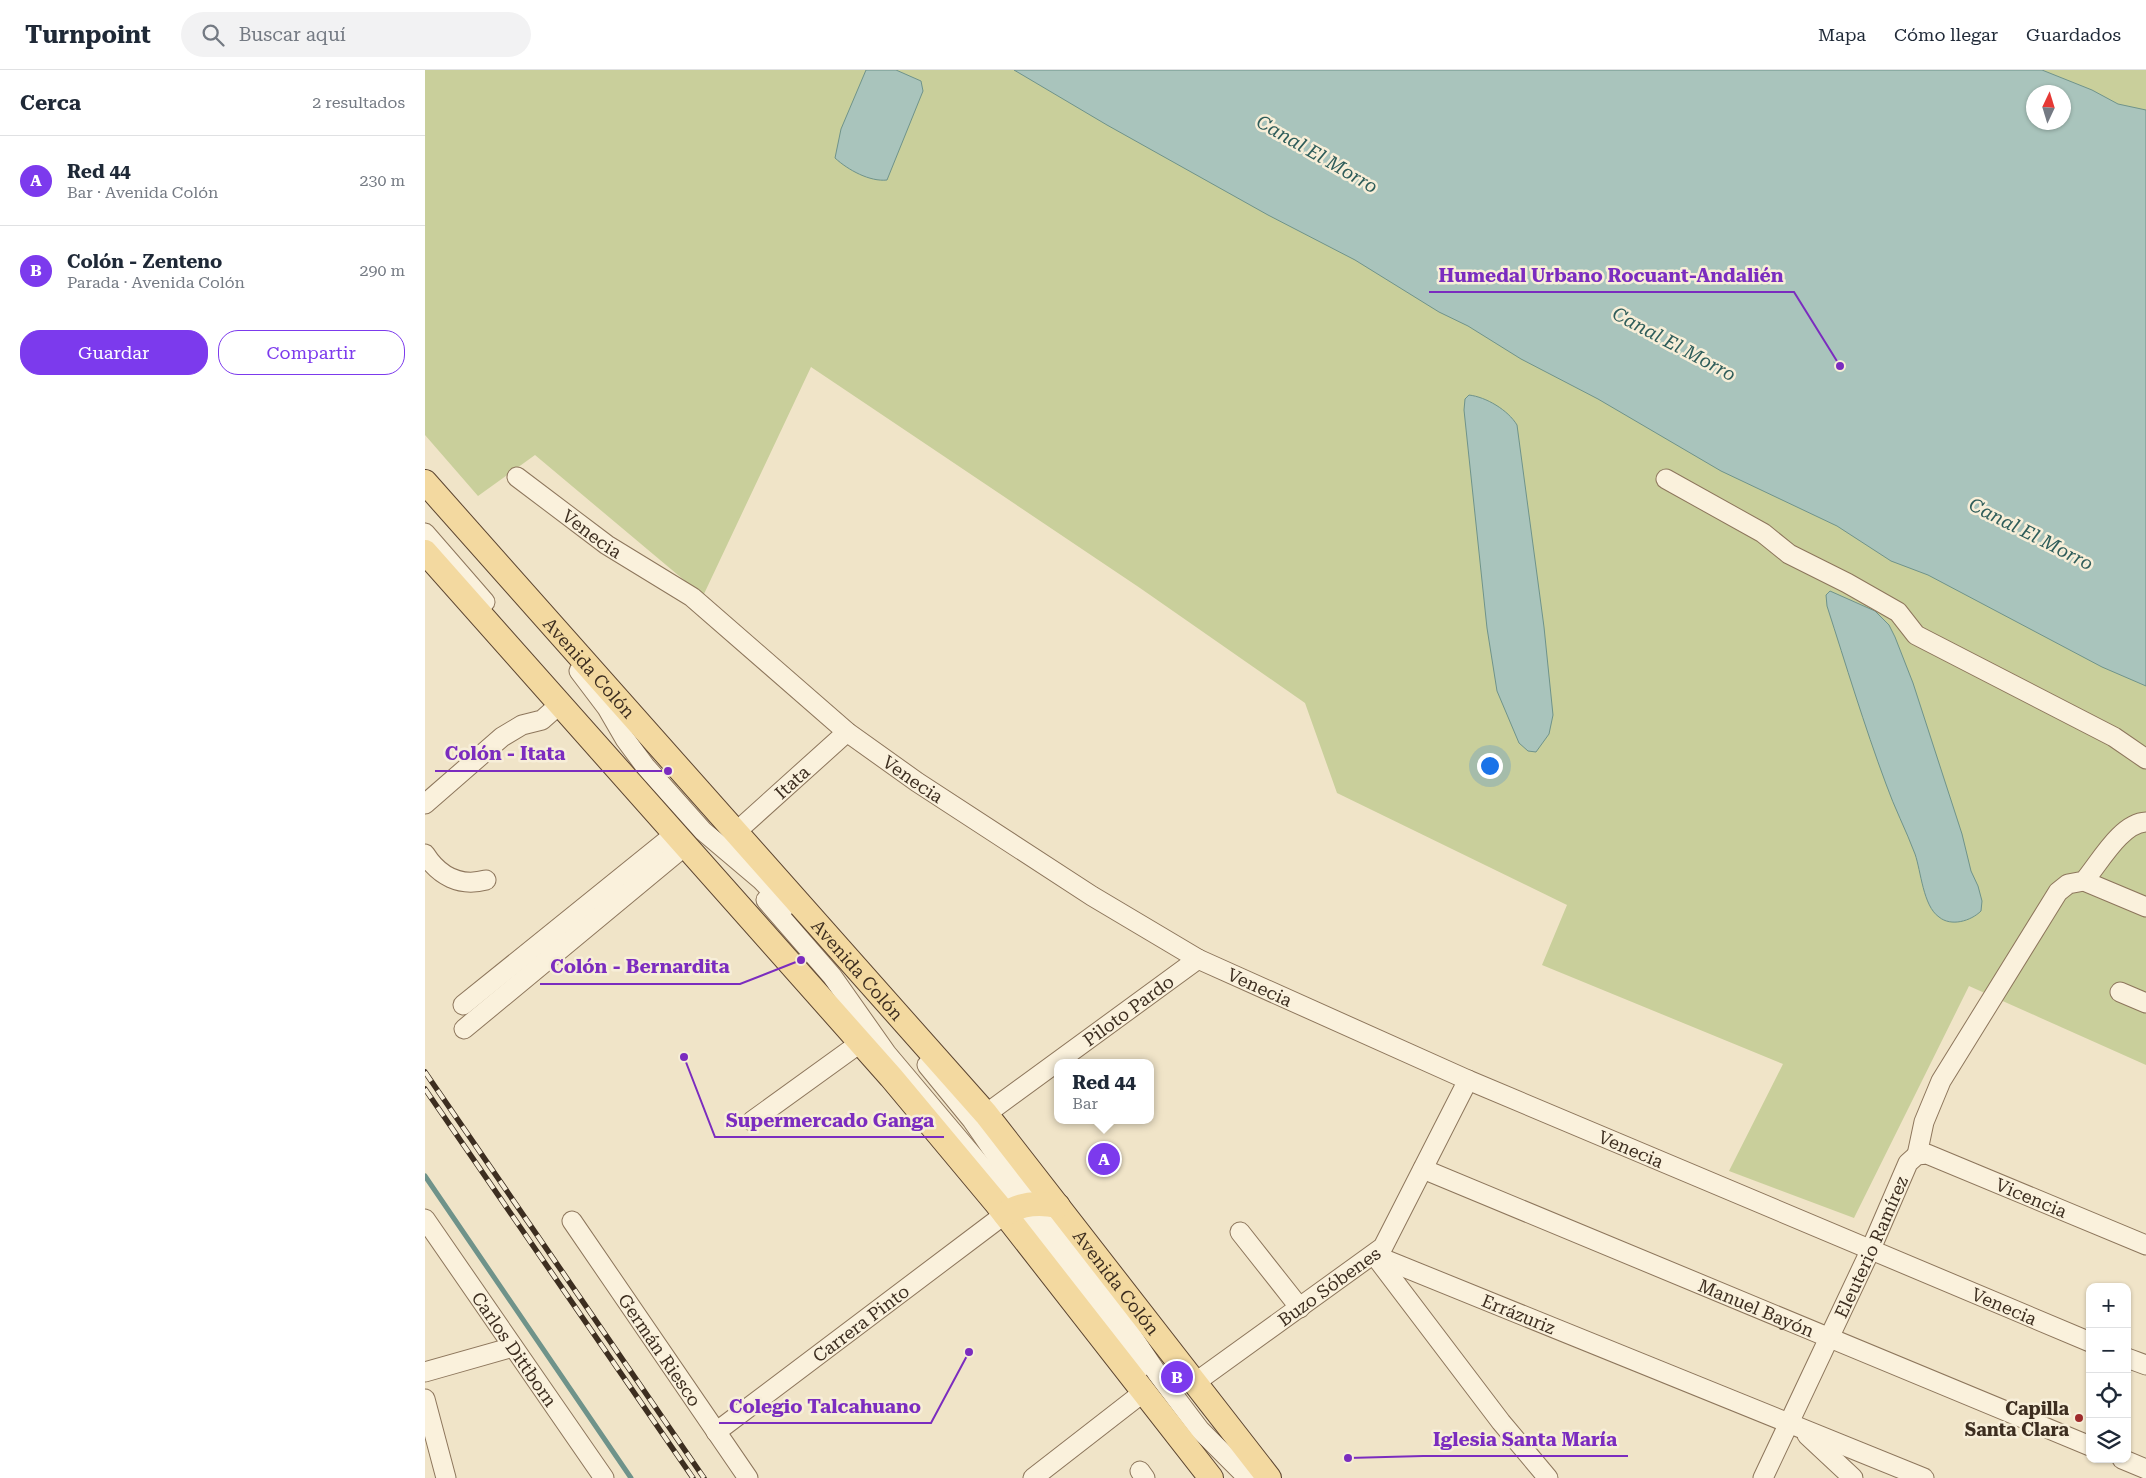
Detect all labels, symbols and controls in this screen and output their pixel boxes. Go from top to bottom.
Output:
search box [181,12,531,57]
text: Turnpoint [25,21,151,49]
icon: search [199,21,227,49]
text: Buscar aquí [239,23,346,46]
text: Mapa [1818,24,1866,45]
text: Cómo llegar [1894,24,1998,45]
text: Guardados [2026,24,2121,45]
north arrow [2026,85,2071,130]
text: Cerca [20,91,81,115]
text: 2 resultados [312,93,405,112]
water label: Canal El Morro [1252,110,1382,198]
text: Red 44 [67,160,131,183]
text: A [30,171,42,190]
text: 230 m [359,171,405,190]
text: Bar · Avenida Colón [67,183,218,202]
text: Colón - Zenteno [67,250,222,273]
callout: Humedal Urbano Rocuant-Andalién [1429,258,1794,292]
text: B [30,261,42,280]
text: 290 m [359,261,405,280]
text: Humedal Urbano Rocuant-Andalién [1439,264,1784,287]
text: Parada · Avenida Colón [67,273,245,292]
water label: Canal El Morro [1608,302,1740,386]
button: Guardar [20,330,208,375]
button: Compartir [218,330,405,375]
water label: Canal El Morro [1965,493,2097,575]
street label: Venecia [558,505,626,562]
street label: Avenida Colón [539,613,640,722]
callout: Colón - Itata [435,737,575,771]
text: Colón - Itata [445,742,565,765]
street label: Venecia [879,751,947,807]
your location [1477,753,1503,779]
street label: Itata [770,761,814,803]
street label: Avenida Colón [808,915,908,1025]
callout: Colón - Bernardita [540,950,740,984]
text: Colón - Bernardita [550,955,730,978]
street label: Venecia [1224,963,1296,1010]
street label: Piloto Pardo [1079,970,1177,1050]
popup [1054,1059,1154,1124]
text: Red 44 [1072,1071,1136,1094]
text: Bar [1072,1094,1098,1113]
callout: Supermercado Ganga [715,1103,944,1137]
text: Supermercado Ganga [726,1109,934,1132]
street label: Venecia [1595,1126,1667,1172]
pin: A [1088,1140,1120,1178]
street label: Eleuterio Ramírez [1830,1172,1912,1321]
street label: Vicencia [1993,1173,2071,1222]
street label: Avenida Colón [1069,1225,1164,1339]
street label: Buzo Sóbenes [1274,1242,1384,1330]
street label: Manuel Bayón [1695,1274,1818,1341]
street label: Carrera Pinto [808,1280,913,1366]
street label: Venecia [1969,1283,2040,1329]
map controls [2086,1283,2131,1463]
button: + [2086,1283,2131,1328]
street label: Carlos Dittborn [468,1288,562,1411]
street label: Germán Riesco [614,1289,706,1410]
street label: Errázuriz [1479,1289,1559,1338]
button: − [2086,1328,2131,1373]
pin: B [1161,1358,1193,1396]
button: locate [2086,1373,2131,1418]
callout: Colegio Talcahuano [719,1389,931,1423]
text: Colegio Talcahuano [729,1395,921,1418]
place label: Capilla Santa Clara [1965,1398,2069,1440]
marker: Capilla Santa Clara [2073,1412,2085,1424]
button: layers [2086,1418,2131,1463]
callout: Iglesia Santa María [1423,1422,1628,1456]
text: Iglesia Santa María [1433,1428,1617,1451]

